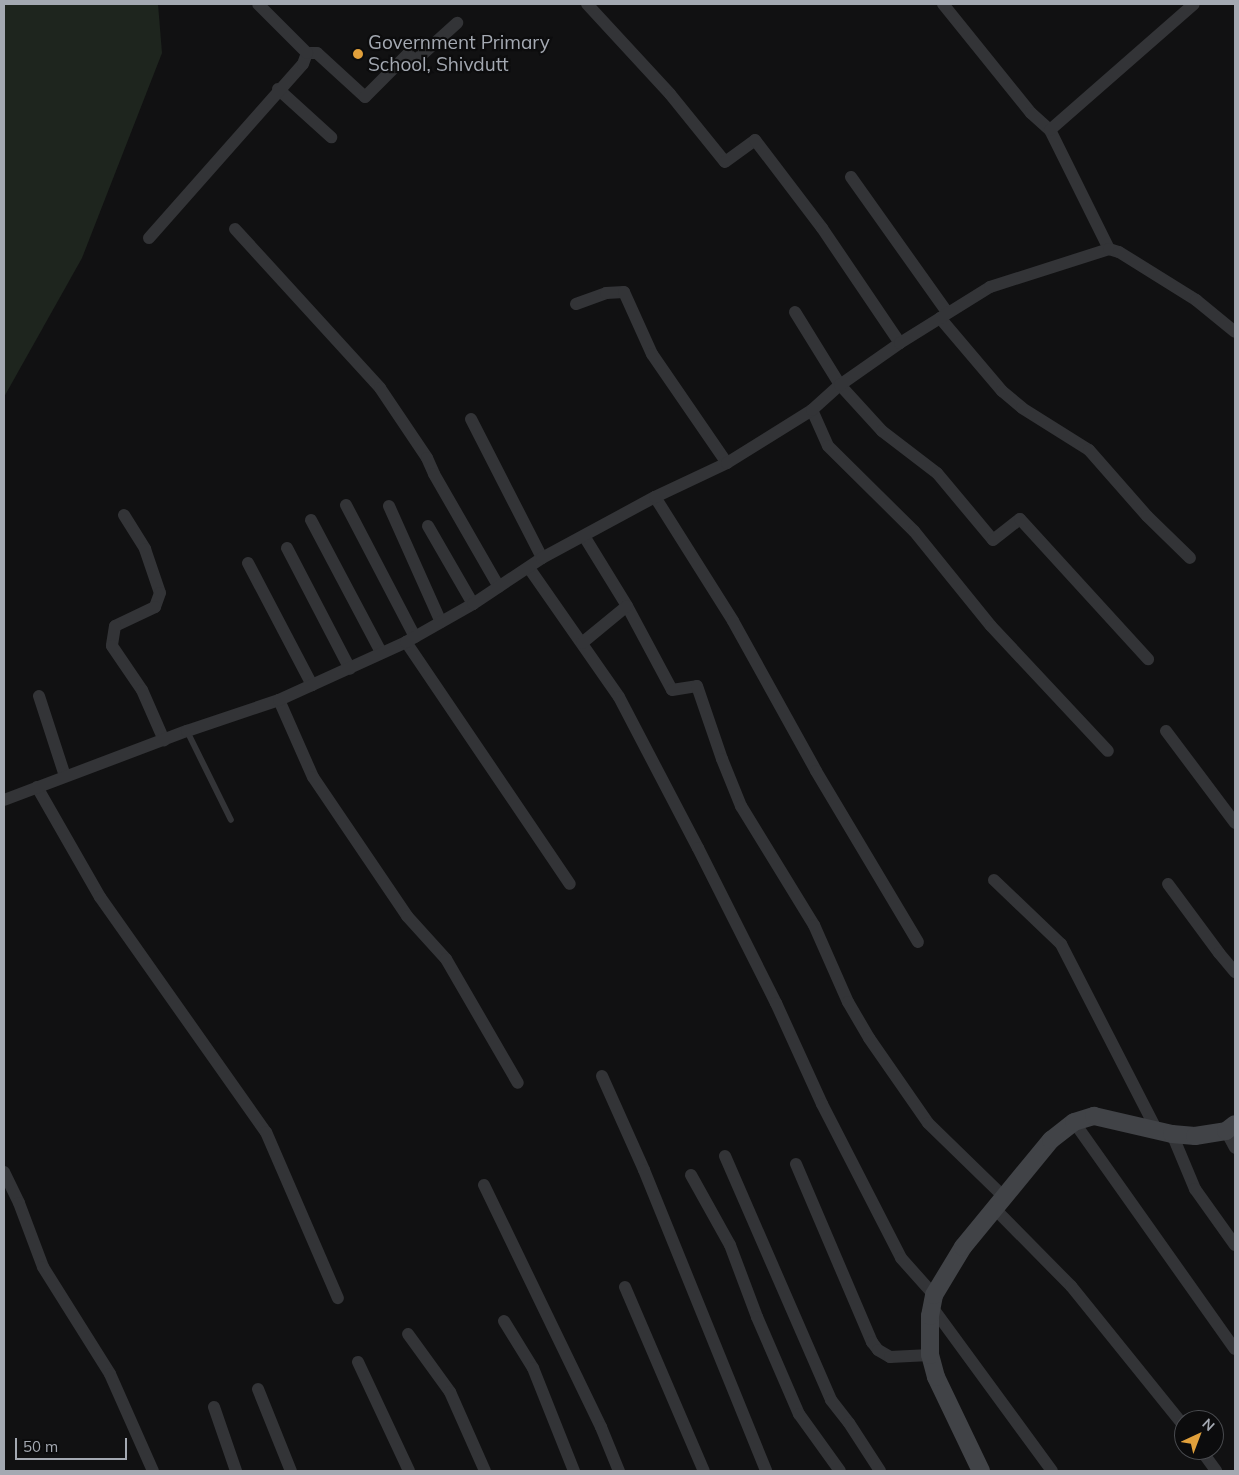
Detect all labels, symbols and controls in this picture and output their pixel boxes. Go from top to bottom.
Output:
place label: Government Primary School, Shivdutt [368,32,550,76]
marker: Government Primary School, Shivdutt [352,48,364,60]
north arrow [1174,1410,1224,1460]
text: N [1199,1415,1219,1435]
scale bar [18,1428,130,1460]
text: 50 m [23,1437,58,1456]

